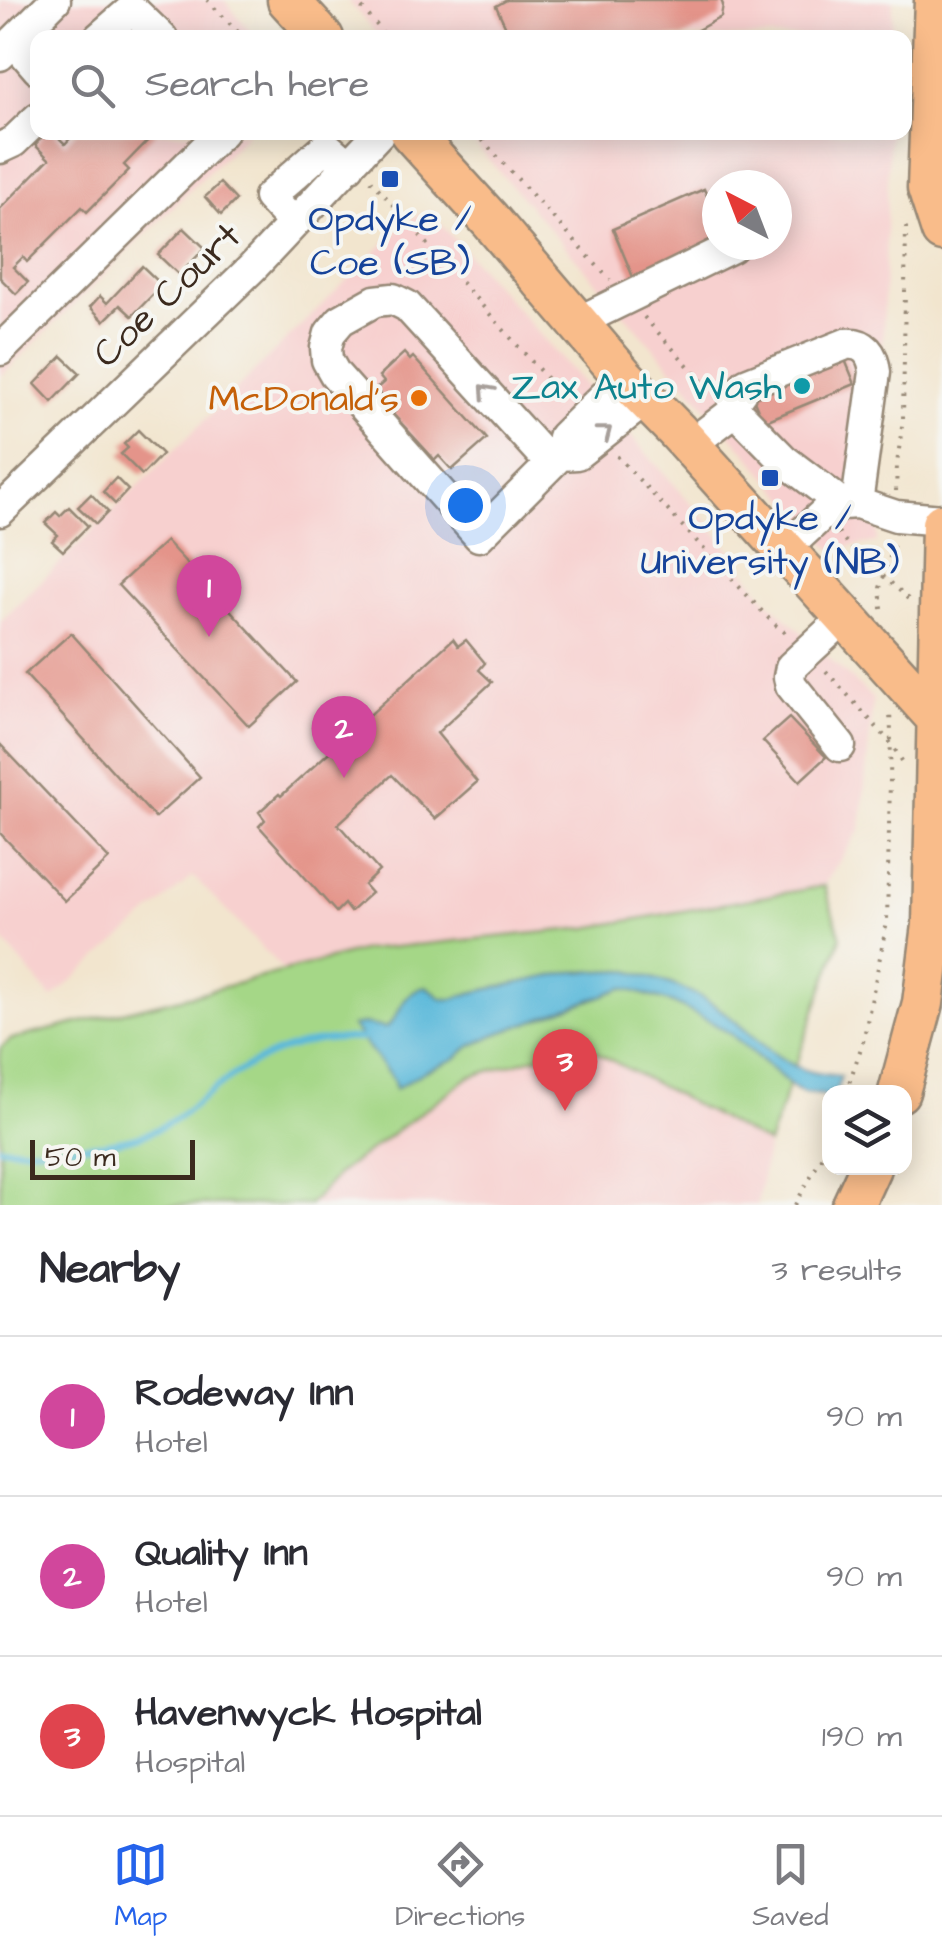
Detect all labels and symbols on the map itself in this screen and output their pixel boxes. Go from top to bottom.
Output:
marker: Opdyke / Coe (SB) [379,168,401,190]
north arrow [702,170,792,260]
place label: Opdyke / Coe (SB) [308,194,472,290]
street label: Coe Court [82,211,253,379]
place label: Zax Auto Wash [511,362,782,414]
place label: McDonald's [208,374,399,426]
marker: Zax Auto Wash [791,375,813,397]
one-way arrow [480,384,498,403]
marker: McDonald's [408,387,430,409]
one-way arrow [594,426,612,444]
marker: Opdyke / University (NB) [759,467,781,489]
your location [440,480,491,531]
place label: Opdyke / University (NB) [640,493,900,590]
pin: 1 [176,554,242,637]
pin: 2 [312,696,376,778]
pin: 3 [532,1028,598,1111]
scale bar [30,1135,195,1180]

